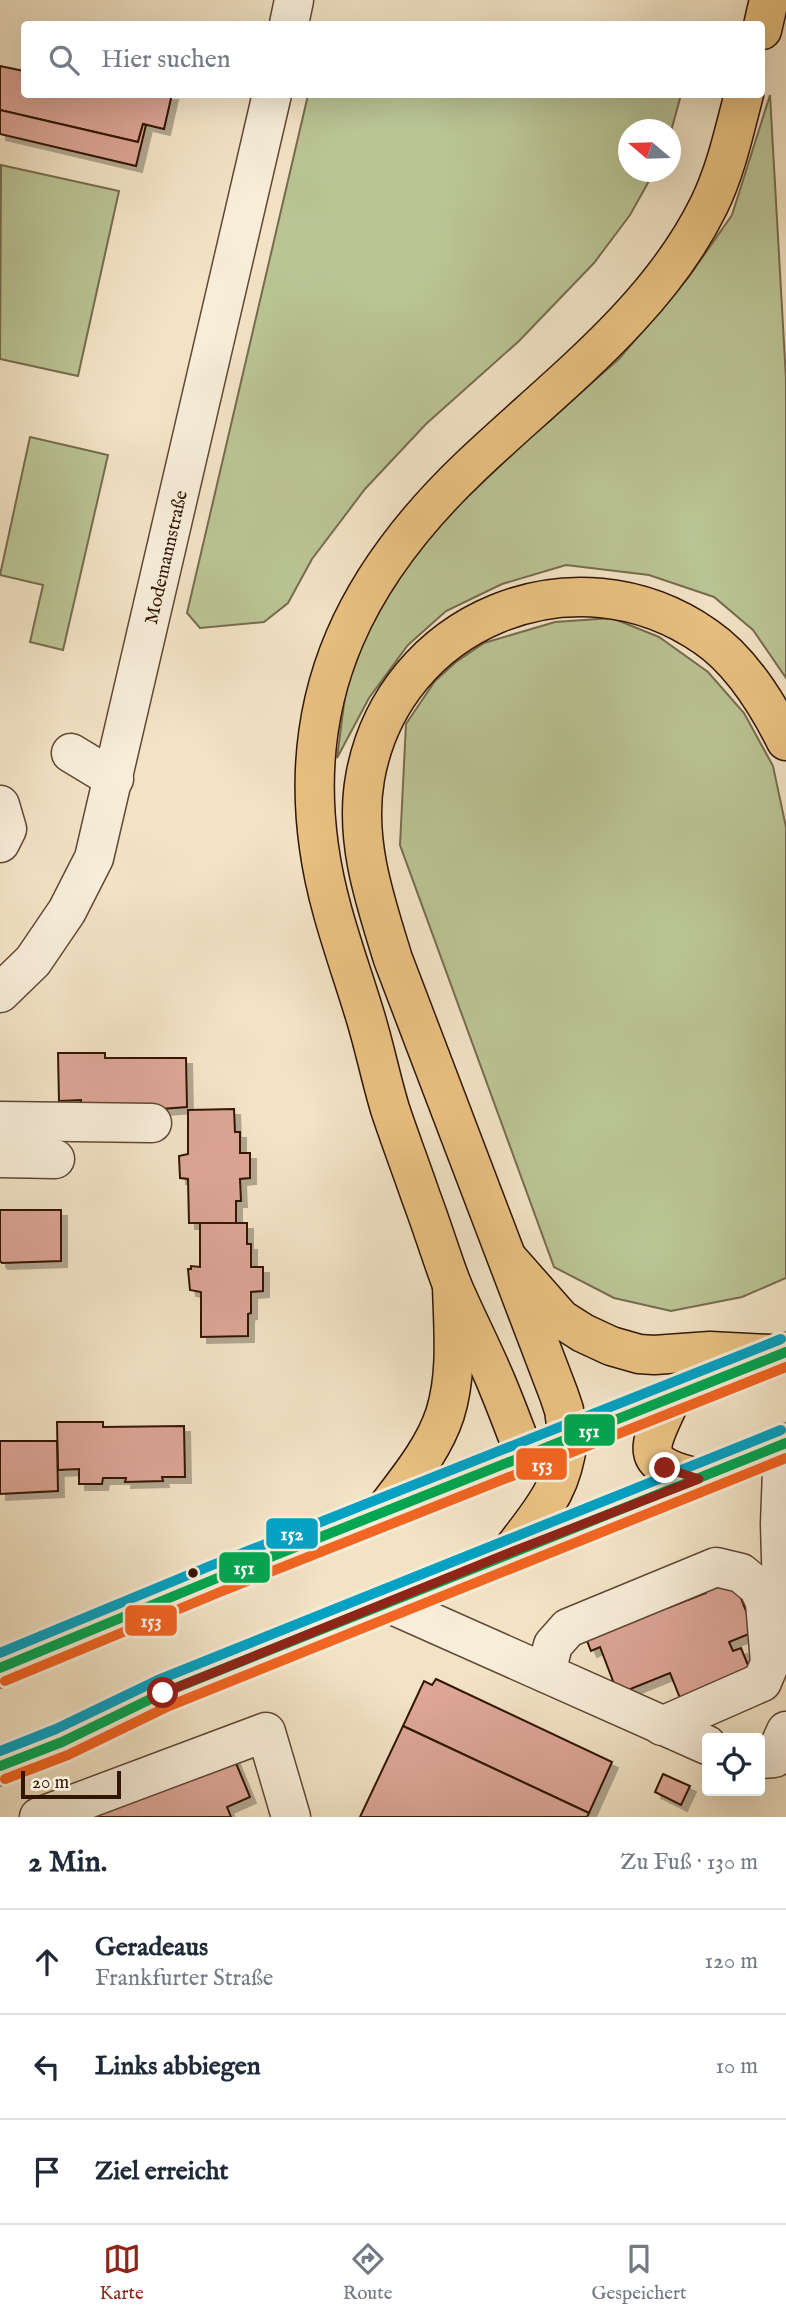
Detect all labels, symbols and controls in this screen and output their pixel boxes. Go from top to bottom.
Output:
search box [21,21,765,98]
icon: search [45,41,83,79]
text: Hier suchen [101,43,231,76]
north arrow [618,119,681,182]
street label: Modemannstraße [140,488,194,627]
line badge: 151 [563,1413,616,1447]
text: 151 [578,1420,600,1444]
line badge: 153 [515,1447,568,1481]
route end [649,1452,680,1483]
text: 153 [531,1454,553,1478]
line badge: 152 [265,1517,319,1550]
text: 152 [281,1523,303,1547]
line badge: 151 [218,1551,271,1584]
text: 151 [233,1557,255,1581]
unlabelled marker [186,1566,200,1580]
line badge: 153 [124,1604,178,1637]
text: 153 [140,1610,162,1634]
route start [147,1677,178,1708]
map controls [702,1733,765,1796]
button: locate [702,1733,765,1796]
scale bar [21,1768,121,1800]
text: 20 m [32,1771,69,1795]
text: 2 Min. [28,1844,107,1882]
text: Zu Fuß · 130 m [620,1848,758,1877]
text: Geradeaus [95,1931,208,1964]
icon: ahead [28,1943,66,1981]
text: 120 m [705,1947,758,1976]
text: Frankfurter Straße [95,1964,273,1993]
icon: left [28,2048,66,2086]
text: Links abbiegen [95,2050,261,2083]
text: 10 m [715,2052,758,2081]
icon: arrive [28,2153,66,2191]
text: Ziel erreicht [95,2155,228,2188]
tab: Karte [100,2240,144,2306]
tab: Route [343,2240,392,2306]
tab: Gespeichert [591,2240,686,2306]

